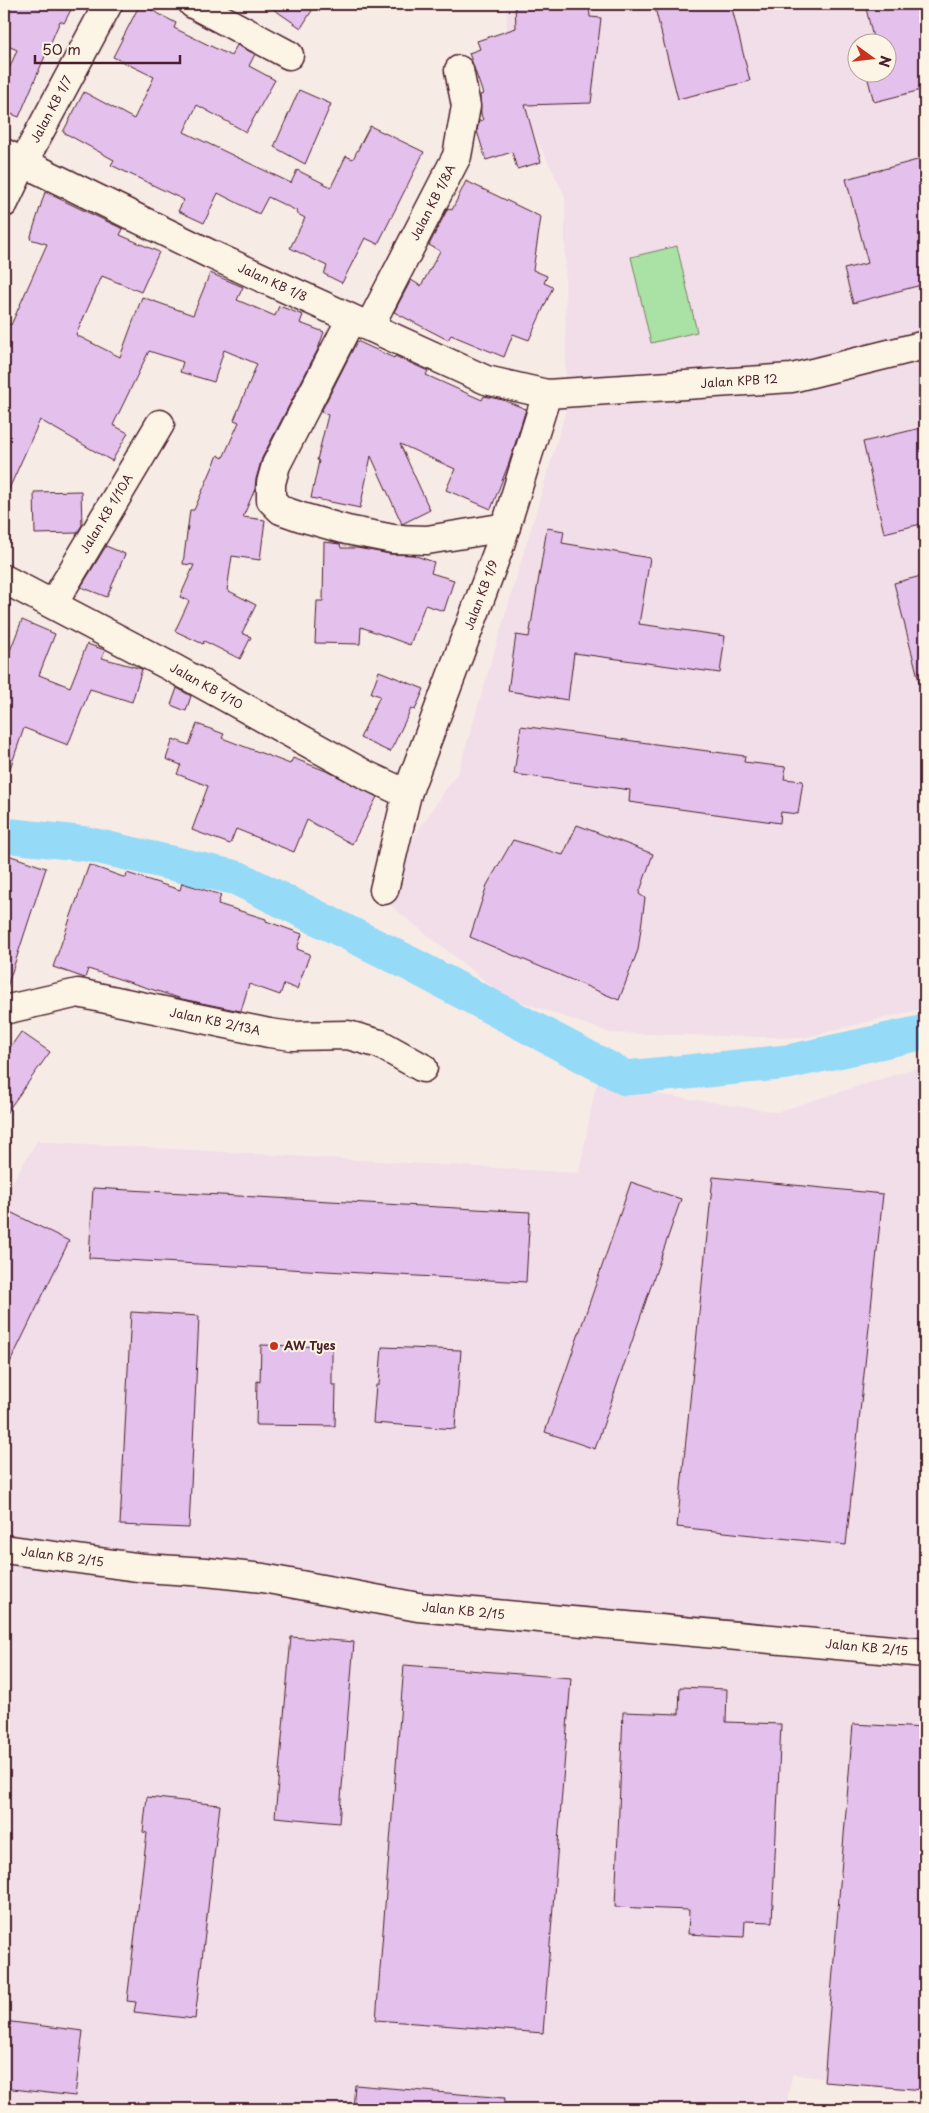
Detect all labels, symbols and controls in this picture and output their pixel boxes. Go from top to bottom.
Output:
scale bar [35,32,180,64]
north arrow [846,32,896,82]
text: 50 m [42,37,81,60]
text: N [873,53,897,70]
street label: Jalan KB 1/7 [25,72,76,146]
street label: Jalan KB 1/8A [405,161,459,243]
street label: Jalan KB 1/8 [235,258,310,305]
street label: Jalan KPB 12 [700,369,778,392]
street label: Jalan KB 1/10A [75,470,136,556]
street label: Jalan KB 1/9 [459,557,502,632]
street label: Jalan KB 1/10 [167,658,247,713]
street label: Jalan KB 2/13A [168,1002,262,1039]
place label: AW Tyes [283,1336,336,1354]
marker: AW Tyes [268,1340,280,1352]
street label: Jalan KB 2/15 [20,1541,105,1570]
street label: Jalan KB 2/15 [421,1597,506,1623]
street label: Jalan KB 2/15 [825,1634,909,1659]

